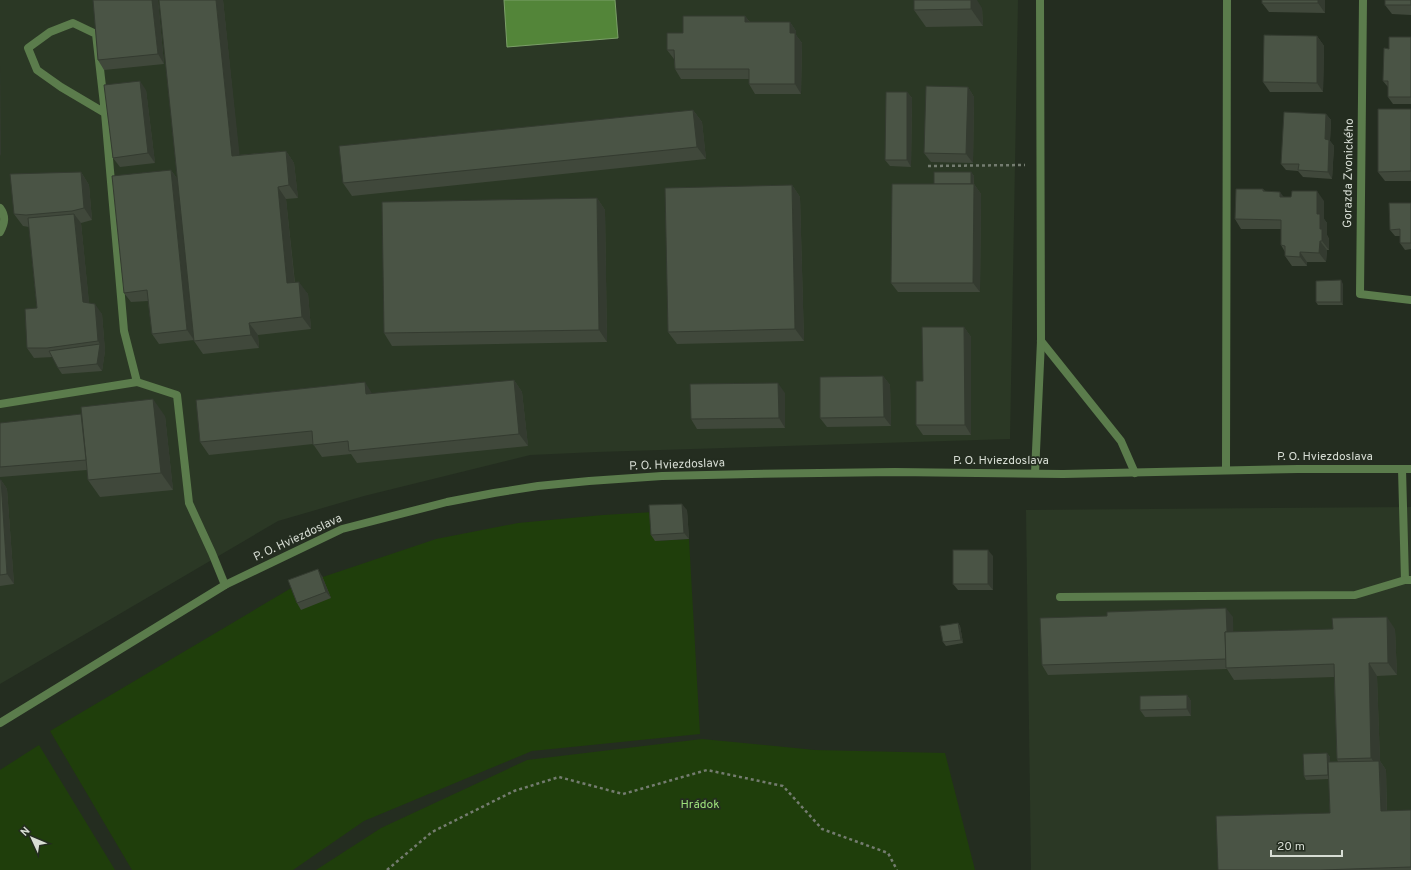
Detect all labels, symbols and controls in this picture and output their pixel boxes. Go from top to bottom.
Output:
street label: Gorazda Zvonického [1340,118,1358,228]
street label: P. O. Hviezdoslava [1277,449,1373,465]
street label: P. O. Hviezdoslava [953,453,1049,469]
street label: P. O. Hviezdoslava [629,455,725,475]
street label: P. O. Hviezdoslava [251,511,345,565]
park label: Hrádok [680,797,720,813]
north arrow [12,818,52,858]
text: N [18,824,33,839]
scale bar [1271,832,1342,858]
text: 20 m [1277,839,1305,855]

